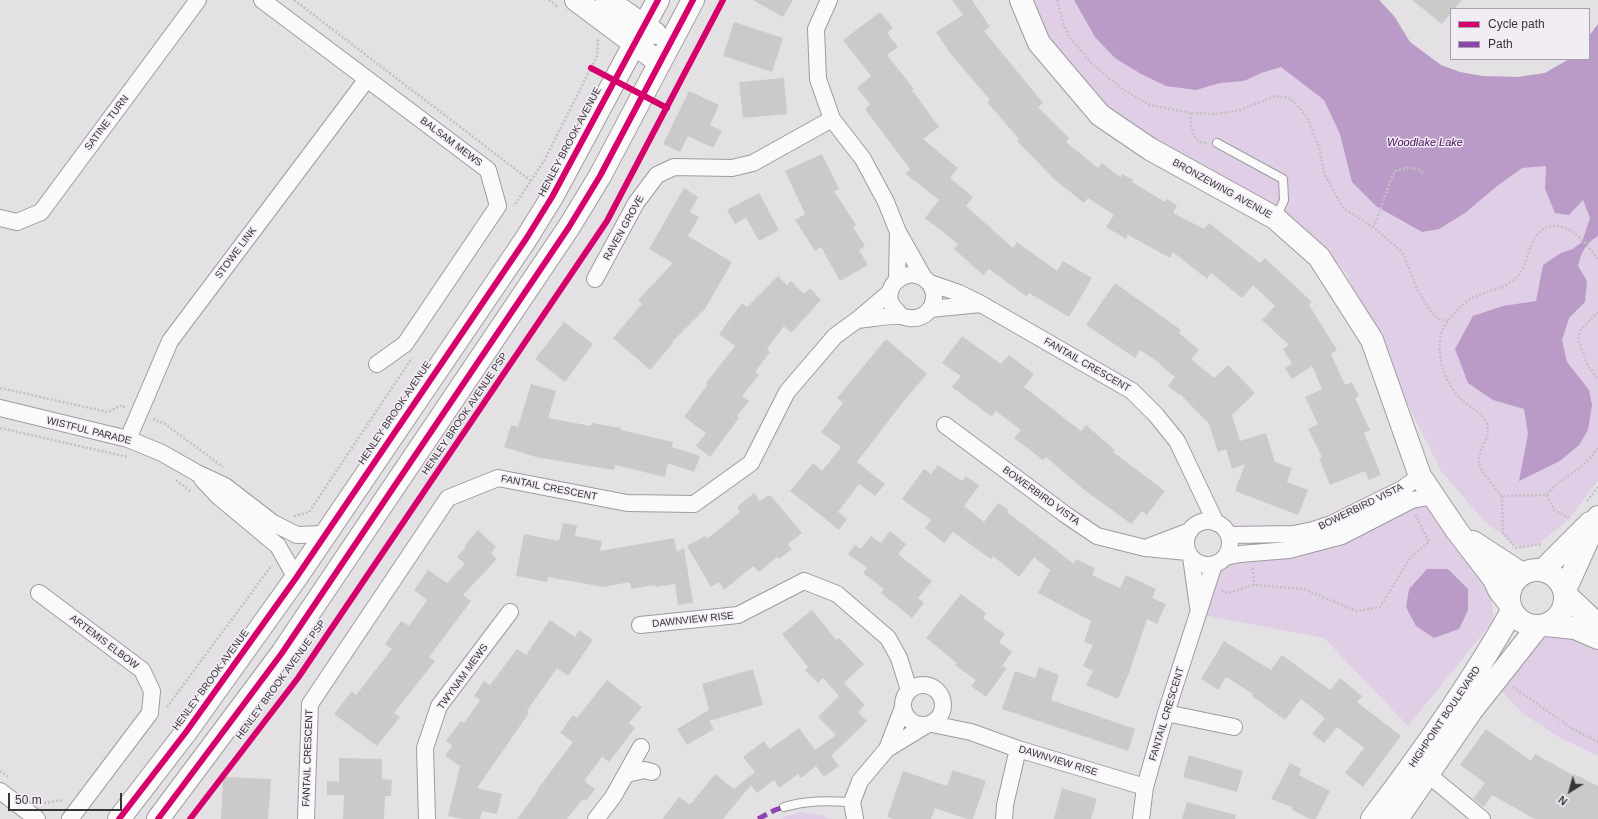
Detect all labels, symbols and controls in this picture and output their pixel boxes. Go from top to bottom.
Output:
legend [1450,8,1590,60]
text: Cycle path [1488,17,1545,31]
text: Path [1488,37,1513,51]
street label: HENLEY BROOK AVENUE [536,85,604,199]
street label: SATINE TURN [82,93,132,153]
street label: BALSAM MEWS [418,115,484,169]
water label: Woodlake Lake [1387,136,1463,150]
street label: BRONZEWING AVENUE [1170,157,1274,221]
street label: RAVEN GROVE [601,193,647,263]
street label: STOWE LINK [213,225,259,281]
street label: FANTAIL CRESCENT [1042,335,1132,395]
street label: HENLEY BROOK AVENUE PSP [420,351,510,477]
street label: HENLEY BROOK AVENUE [356,359,434,467]
street label: WISTFUL PARADE [45,415,133,447]
street label: BOWERBIRD VISTA [1000,464,1082,528]
street label: FANTAIL CRESCENT [500,473,598,503]
street label: BOWERBIRD VISTA [1317,481,1405,533]
street label: DAWNVIEW RISE [652,610,734,630]
street label: ARTEMIS ELBOW [67,612,141,672]
street label: HENLEY BROOK AVENUE PSP [234,618,328,742]
street label: HENLEY BROOK AVENUE [170,627,252,733]
street label: TWYNAM MEWS [435,642,491,712]
street label: HIGHPOINT BOULEVARD [1407,664,1483,770]
street label: FANTAIL CRESCENT [1147,666,1187,762]
street label: FANTAIL CRESCENT [300,709,316,807]
street label: DAWNVIEW RISE [1017,743,1099,779]
north arrow [1550,771,1590,811]
scale bar [10,785,124,811]
text: 50 m [15,793,42,807]
text: N [1556,793,1570,808]

